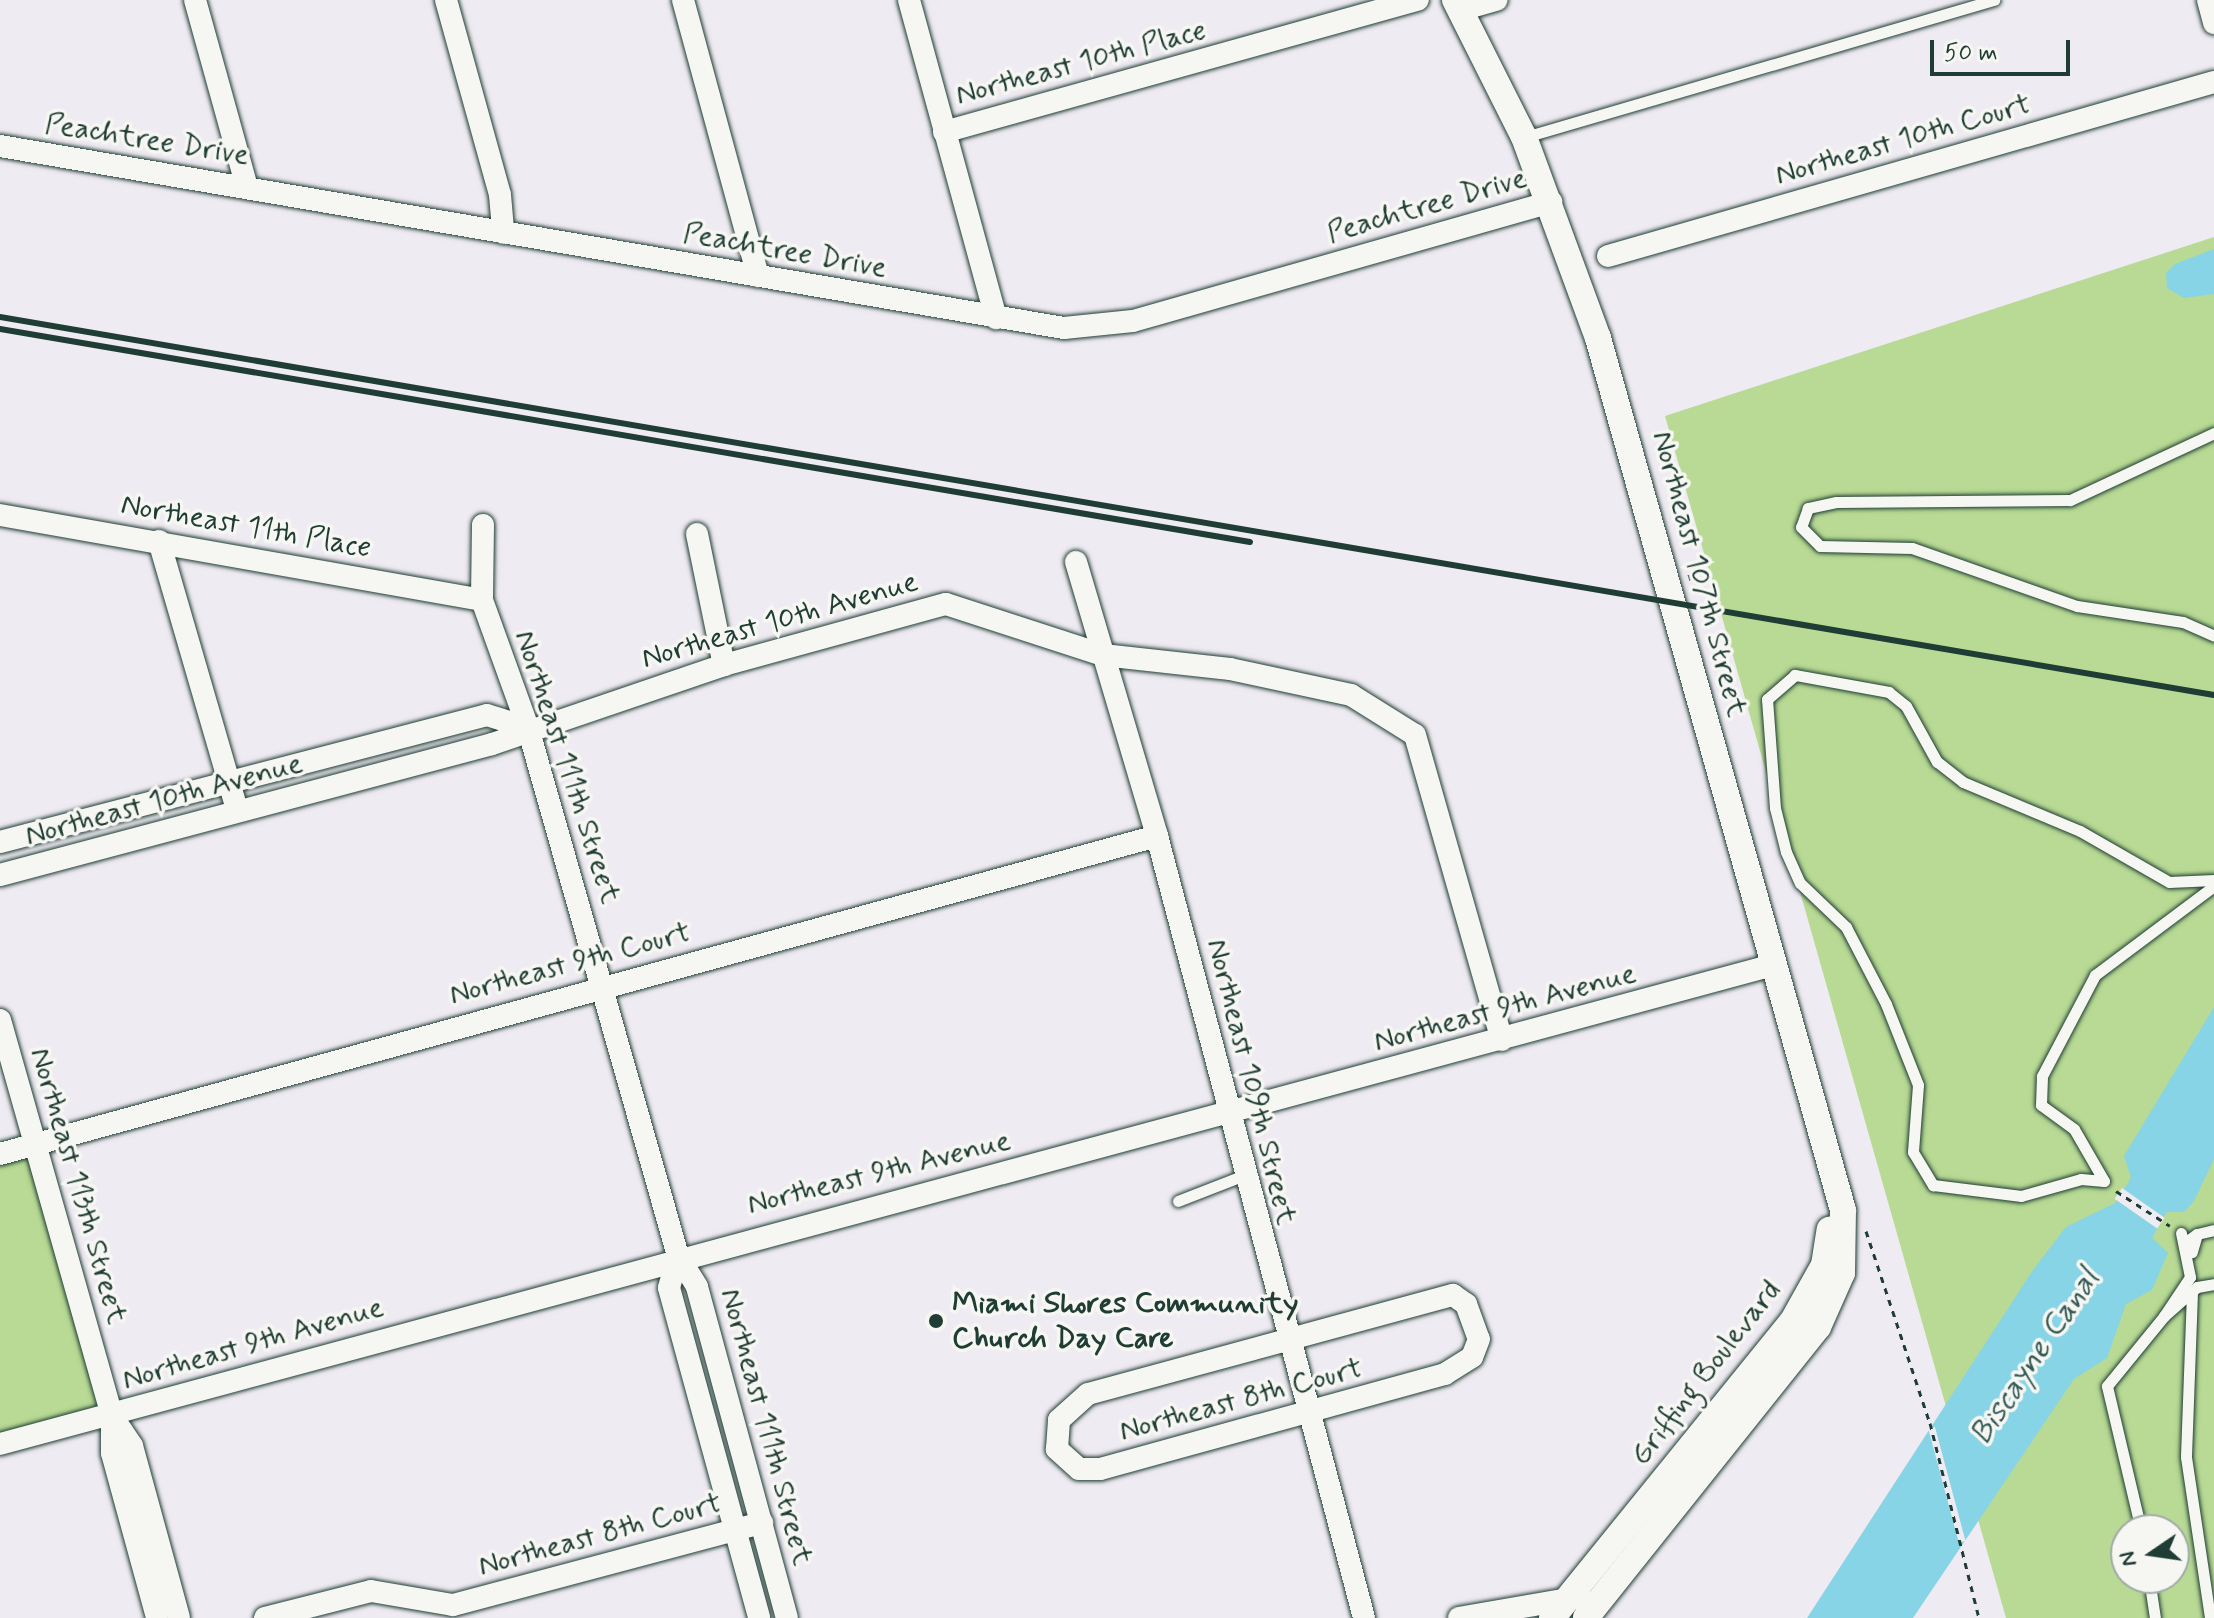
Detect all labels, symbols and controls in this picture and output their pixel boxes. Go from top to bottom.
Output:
street label: Northeast 10th Place [952,12,1210,114]
scale bar [1934,24,2074,74]
text: 50 m [1944,38,1998,69]
street label: Northeast 10th Court [1771,86,2035,194]
street label: Peachtree Drive [43,106,251,174]
street label: Peachtree Drive [1324,160,1530,252]
street label: Peachtree Drive [681,216,889,286]
street label: Northeast 107th Street [1644,427,1754,721]
street label: Northeast 11th Place [118,487,374,567]
street label: Northeast 10th Avenue [638,564,922,678]
street label: Northeast 111th Street [506,626,628,908]
street label: Northeast 10th Avenue [21,746,307,854]
street label: Northeast 9th Court [446,915,694,1013]
street label: Northeast 109th Street [1198,935,1304,1229]
street label: Northeast 9th Avenue [1370,956,1640,1060]
street label: Northeast 113th Street [21,1044,135,1328]
street label: Northeast 9th Avenue [744,1123,1014,1223]
water label: Biscayne Canal [1962,1261,2108,1453]
street label: Griffing Boulevard [1624,1275,1788,1471]
street label: Northeast 111th Street [712,1285,820,1569]
place label: Miami Shores Community Church Day Care [952,1286,1287,1356]
street label: Northeast 9th Avenue [118,1289,388,1399]
marker: Miami Shores Community Church Day Care [927,1312,945,1330]
street label: Northeast 8th Court [1115,1350,1367,1450]
street label: Northeast 8th Court [474,1485,726,1585]
north arrow [2110,1514,2190,1594]
text: N [2113,1549,2144,1569]

